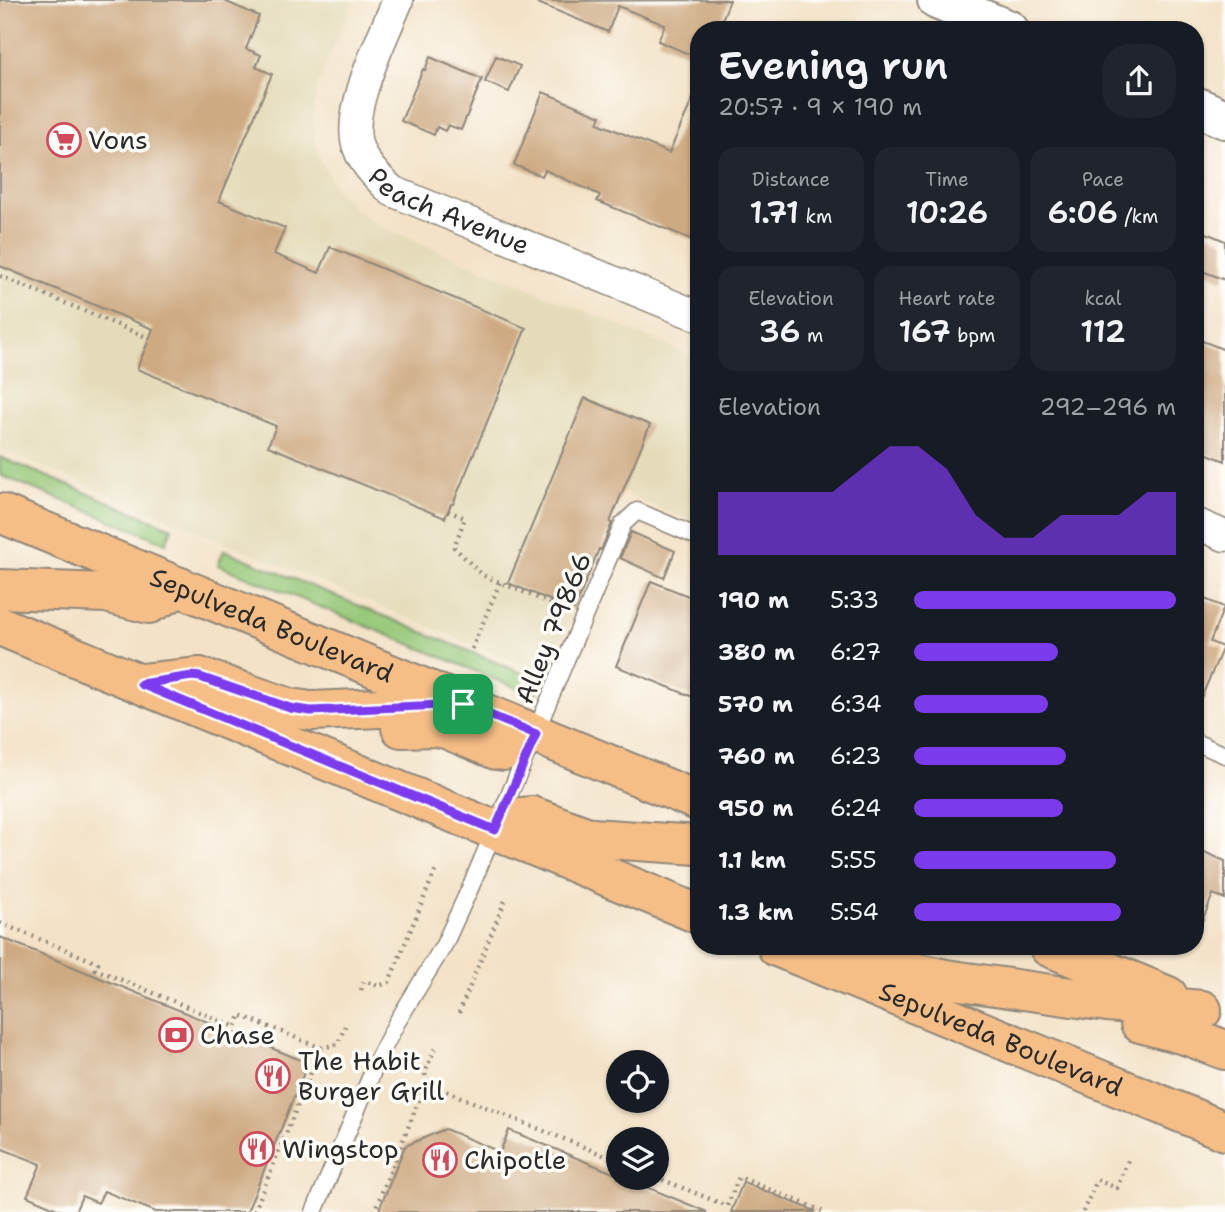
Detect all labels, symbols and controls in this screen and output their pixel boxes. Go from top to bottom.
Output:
text: Evening run [718,40,948,91]
button: share [1102,44,1176,118]
text: 20:57 · 9 × 190 m [718,92,922,122]
supermarket icon: Vons [45,121,83,159]
place label: Vons [88,122,148,157]
street label: Peach Avenue [360,160,535,262]
text: Distance [752,167,830,192]
text: Time [925,167,969,192]
text: Pace [1082,167,1124,192]
text: 1.71 [750,192,799,233]
text: 10:26 [906,192,988,233]
text: 6:06 [1048,192,1118,233]
text: km [799,204,832,229]
text: /km [1118,204,1158,229]
text: Elevation [748,286,834,311]
text: Heart rate [899,286,995,311]
text: kcal [1085,286,1121,311]
text: 36 [759,311,800,352]
text: 167 [899,311,951,352]
text: 112 [1080,311,1126,352]
text: m [800,323,823,348]
text: bpm [951,323,995,348]
text: Elevation [718,392,821,422]
text: 292–296 m [1040,392,1176,422]
street label: Alley 79866 [506,547,599,709]
street label: Sepulveda Boulevard [145,559,399,691]
text: 190 m [718,585,789,615]
text: 5:33 [830,585,879,615]
text: 380 m [718,637,795,667]
text: 6:27 [830,637,881,667]
pin [433,674,493,734]
icon: arrive [444,685,482,723]
text: 570 m [718,689,793,719]
text: 6:34 [830,689,882,719]
text: 760 m [718,741,795,771]
text: 6:23 [830,741,881,771]
text: 950 m [718,793,793,823]
text: 6:24 [830,793,881,823]
text: 1.1 km [718,845,786,875]
text: 5:55 [830,845,876,875]
text: 1.3 km [718,897,793,927]
text: 5:54 [830,897,879,927]
street label: Sepulveda Boulevard [874,973,1128,1104]
bank icon: Chase [157,1016,195,1054]
place label: Chase [200,1017,275,1052]
place label: The Habit Burger Grill [298,1043,444,1108]
map controls [606,1050,669,1190]
button: locate [606,1050,669,1113]
restaurant icon: The Habit Burger Grill [254,1057,292,1095]
button: layers [606,1127,669,1190]
restaurant icon: Wingstop [238,1130,276,1168]
place label: Wingstop [282,1131,399,1166]
restaurant icon: Chipotle [421,1141,459,1179]
place label: Chipotle [464,1142,566,1177]

